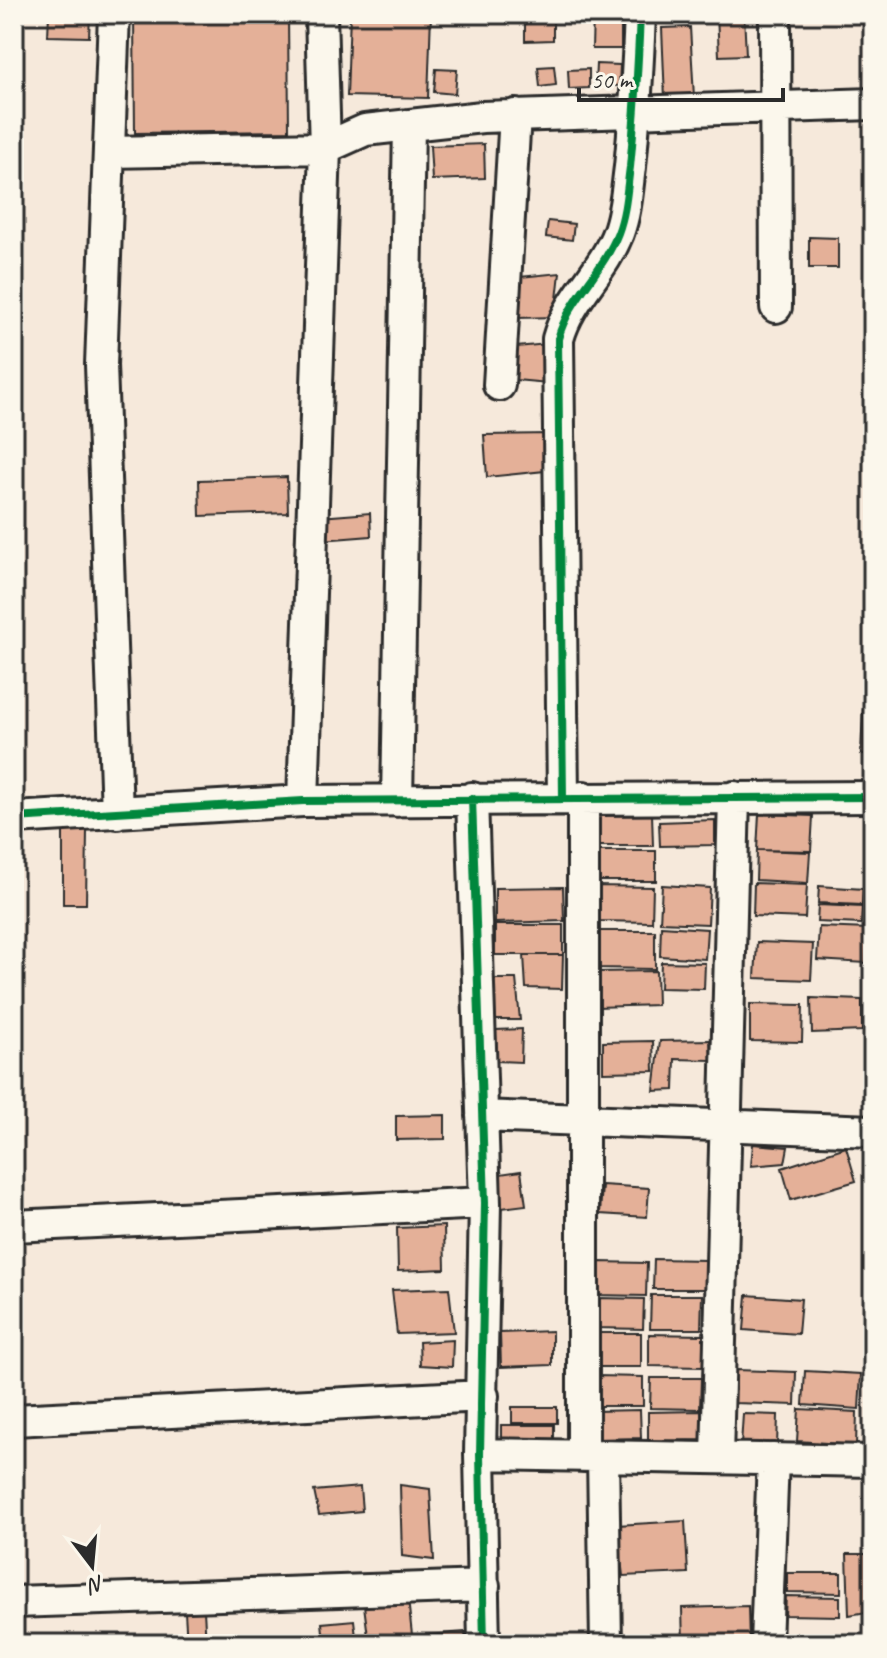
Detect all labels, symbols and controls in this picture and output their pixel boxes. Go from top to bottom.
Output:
scale bar [579,52,783,102]
text: 50 m [591,65,634,95]
north arrow [52,1526,132,1606]
text: N [84,1569,108,1601]

